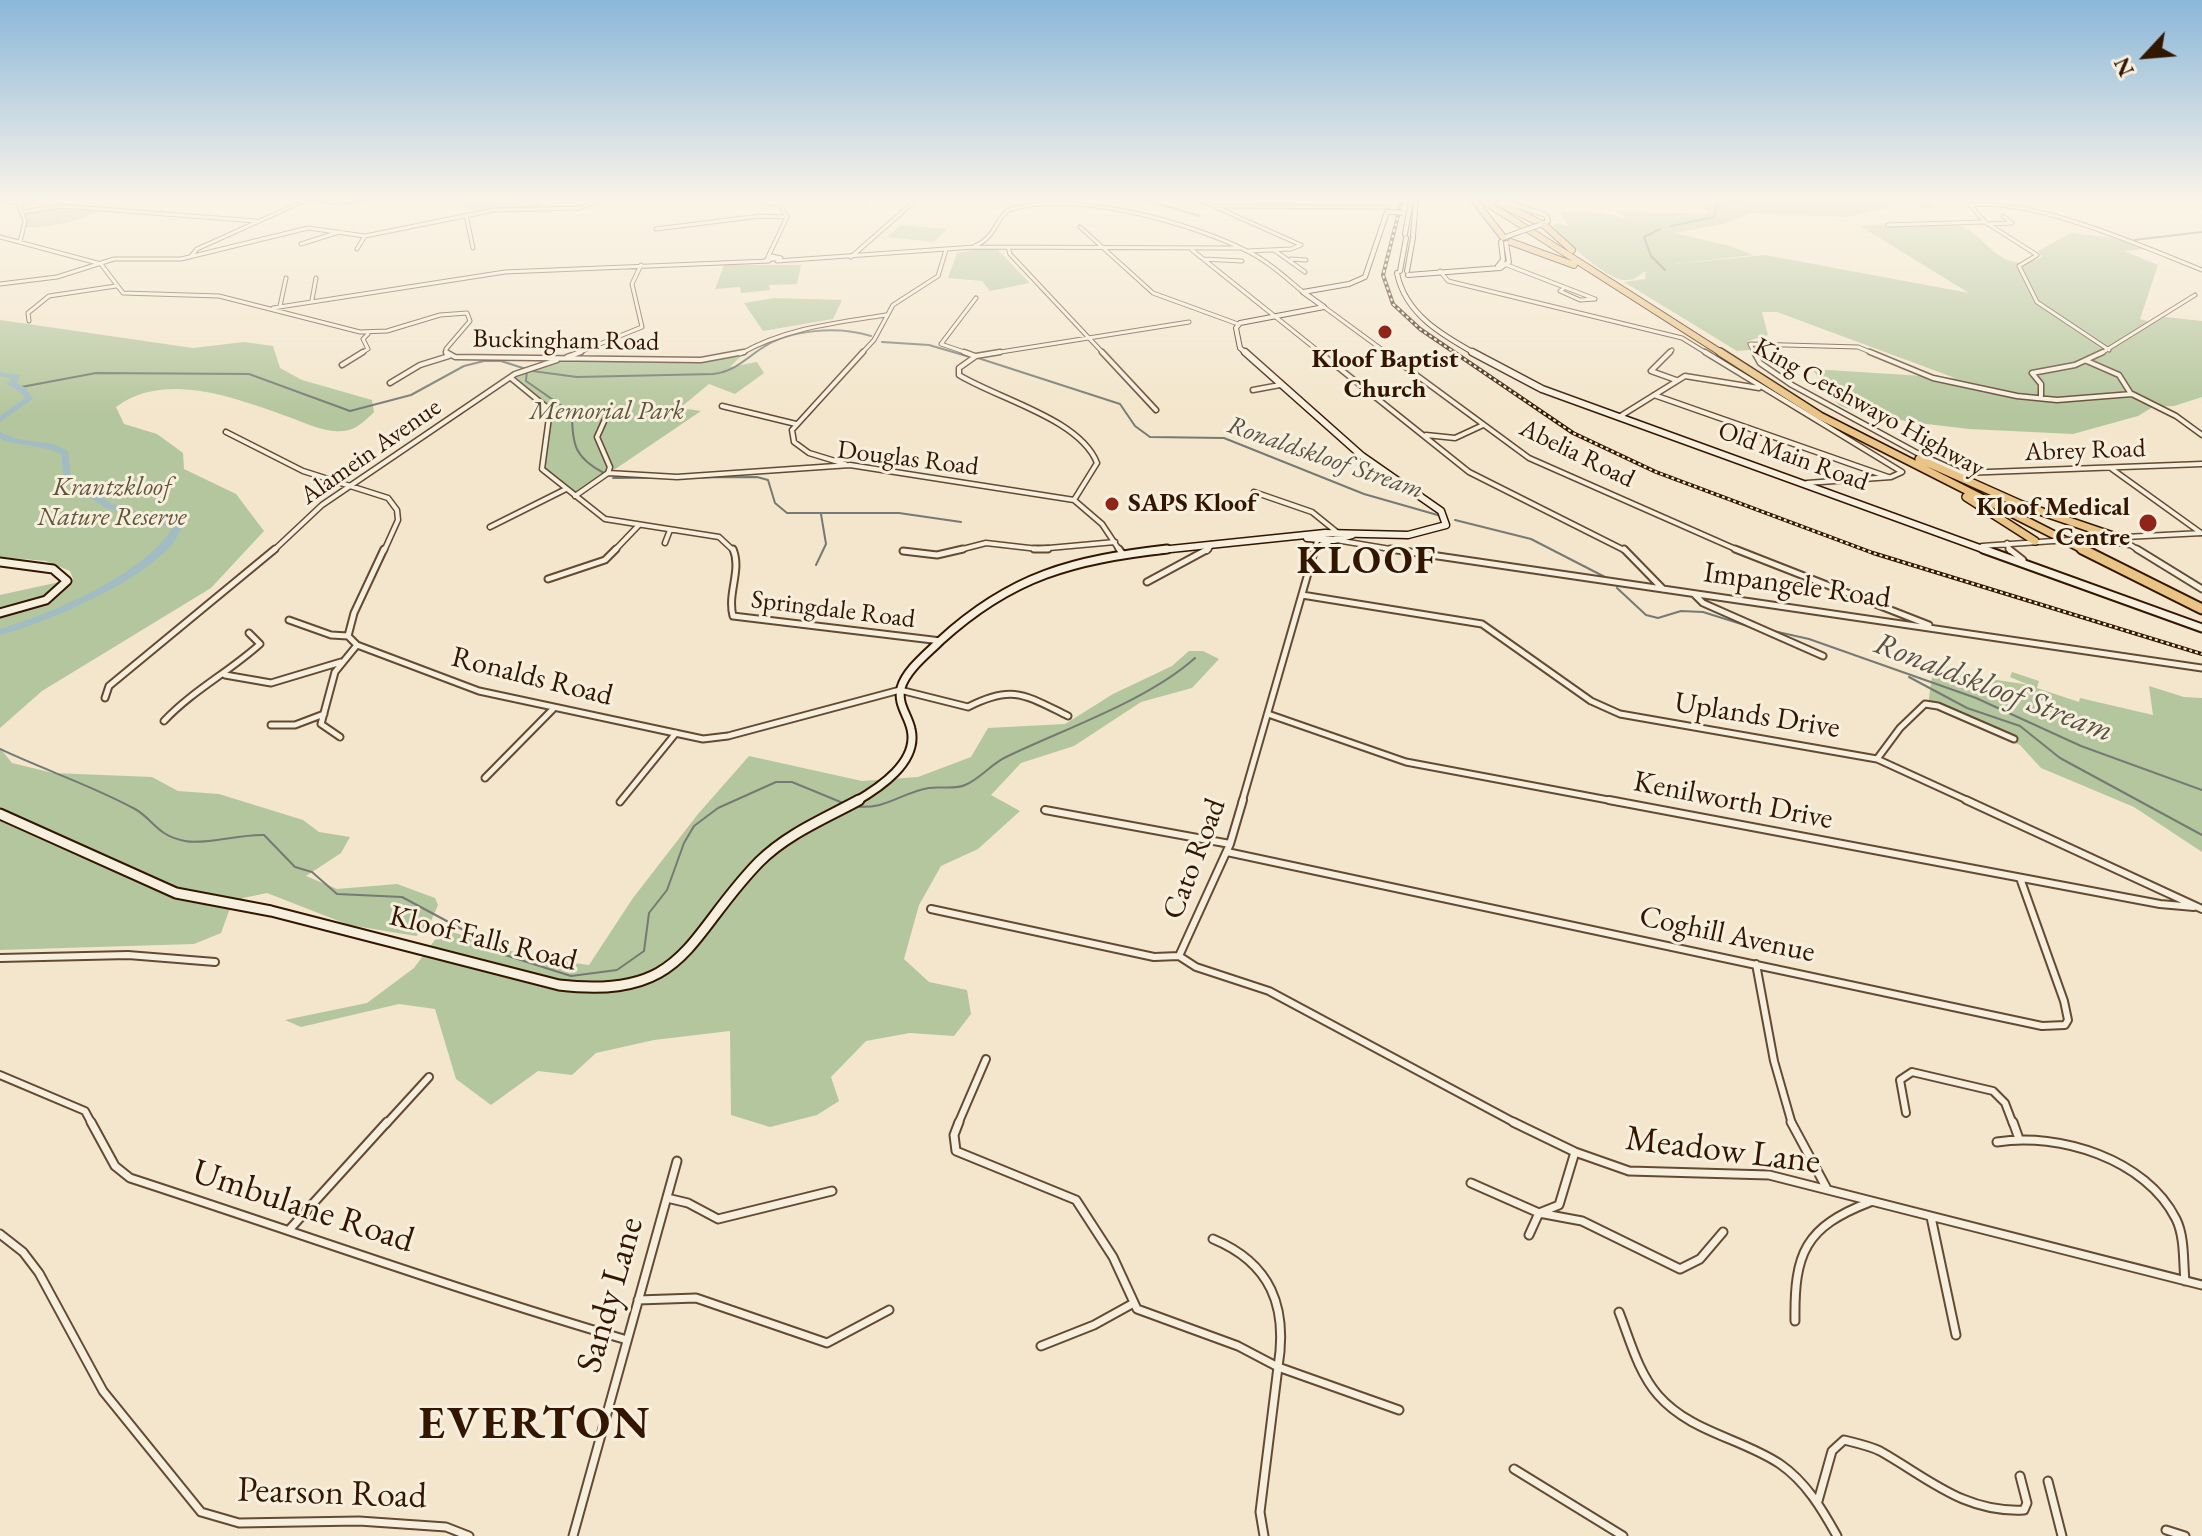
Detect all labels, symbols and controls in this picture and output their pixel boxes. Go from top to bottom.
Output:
north arrow [2106,16,2186,96]
text: N [2107,52,2141,81]
marker: Kloof Baptist Church [1376,323,1394,341]
street label: Buckingham Road [472,324,660,358]
street label: King Cetshwayo Highway [1748,332,1990,484]
place label: Kloof Baptist Church [1312,344,1458,406]
street label: Alamein Avenue [295,392,447,512]
park label: Memorial Park [530,396,684,428]
water label: Ronaldskloof Stream [1223,410,1427,506]
street label: Abelia Road [1514,413,1640,495]
street label: Old Main Road [1714,415,1872,499]
street label: Abrey Road [2024,433,2146,469]
street label: Douglas Road [836,435,980,483]
park label: Krantzkloof Nature Reserve [37,472,187,534]
place label: SAPS Kloof [1128,488,1256,520]
place label: Kloof Medical Centre [1976,492,2130,554]
marker: SAPS Kloof [1103,495,1121,513]
marker: Kloof Medical Centre [2137,512,2159,534]
district label: KLOOF [1297,540,1437,586]
street label: Impangele Road [1701,555,1893,617]
street label: Springdale Road [749,584,917,636]
water label: Ronaldskloof Stream [1868,625,2118,751]
street label: Ronalds Road [448,640,616,714]
street label: Uplands Drive [1672,685,1842,747]
street label: Kenilworth Drive [1630,764,1836,838]
street label: Cato Road [1156,794,1234,924]
street label: Kloof Falls Road [385,898,581,980]
street label: Coghill Avenue [1636,899,1818,971]
street label: Meadow Lane [1623,1118,1823,1184]
street label: Umbulane Road [187,1151,419,1263]
street label: Sandy Lane [568,1212,654,1378]
district label: EVERTON [419,1397,651,1453]
street label: Pearson Road [237,1469,427,1519]

